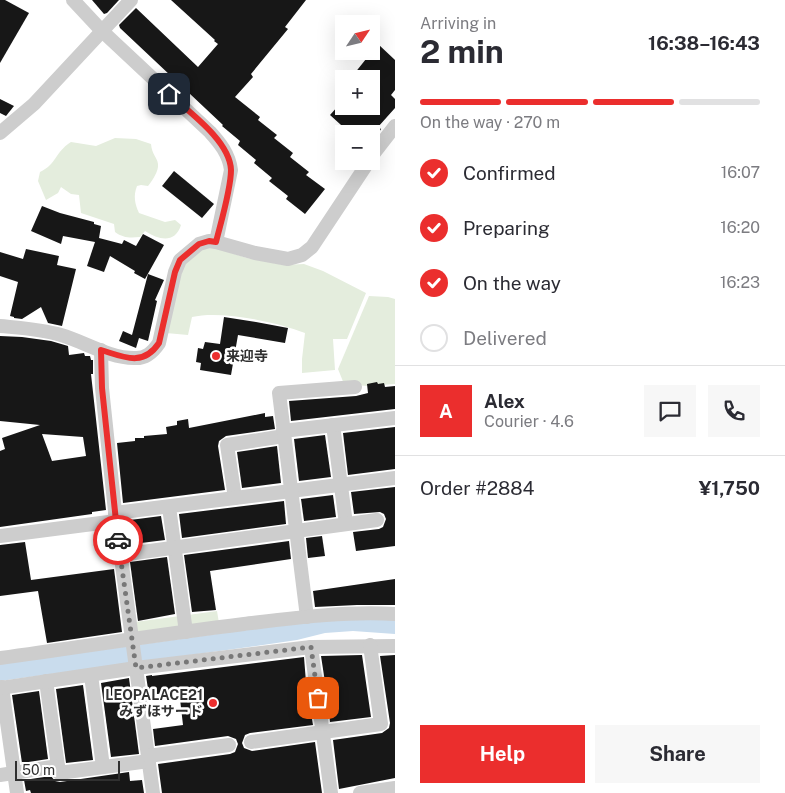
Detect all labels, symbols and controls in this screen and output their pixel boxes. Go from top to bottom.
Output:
text: Arriving in [420,14,496,33]
north arrow [335,15,380,60]
map controls [335,15,380,170]
text: 16:38–16:43 [648,32,760,54]
text: 2 min [420,33,504,70]
button: + [335,70,380,115]
pin [148,73,190,115]
icon: home [155,80,183,108]
text: On the way · 270 m [420,113,560,132]
button: − [335,125,380,170]
icon: check [420,159,448,187]
text: Confirmed [463,162,556,184]
text: 16:07 [721,163,760,182]
icon: check [420,214,448,242]
text: Preparing [463,217,550,239]
text: 16:20 [720,218,760,237]
icon: check [420,269,448,297]
text: On the way [463,272,561,294]
text: 16:23 [720,273,760,292]
text: Delivered [463,327,547,349]
place label: 来迎寺 [226,348,268,364]
marker: 来迎寺 [210,350,222,362]
button: chat [644,385,696,437]
button: phone [708,385,760,437]
text: Alex [484,390,525,412]
text: A [439,400,453,422]
text: Courier · 4.6 [484,412,574,431]
text: Order #2884 [420,477,534,499]
text: ¥1,750 [699,477,760,499]
courier [93,515,143,565]
icon: car [104,526,132,554]
pin [297,677,339,719]
icon: bag [304,684,332,712]
place label: LEOPALACE21 みずほサード [105,687,203,719]
marker: LEOPALACE21 みずほサード [207,697,219,709]
button: Help [420,725,585,783]
button: Share [595,725,760,783]
scale bar [15,758,120,781]
text: 50 m [22,762,55,778]

